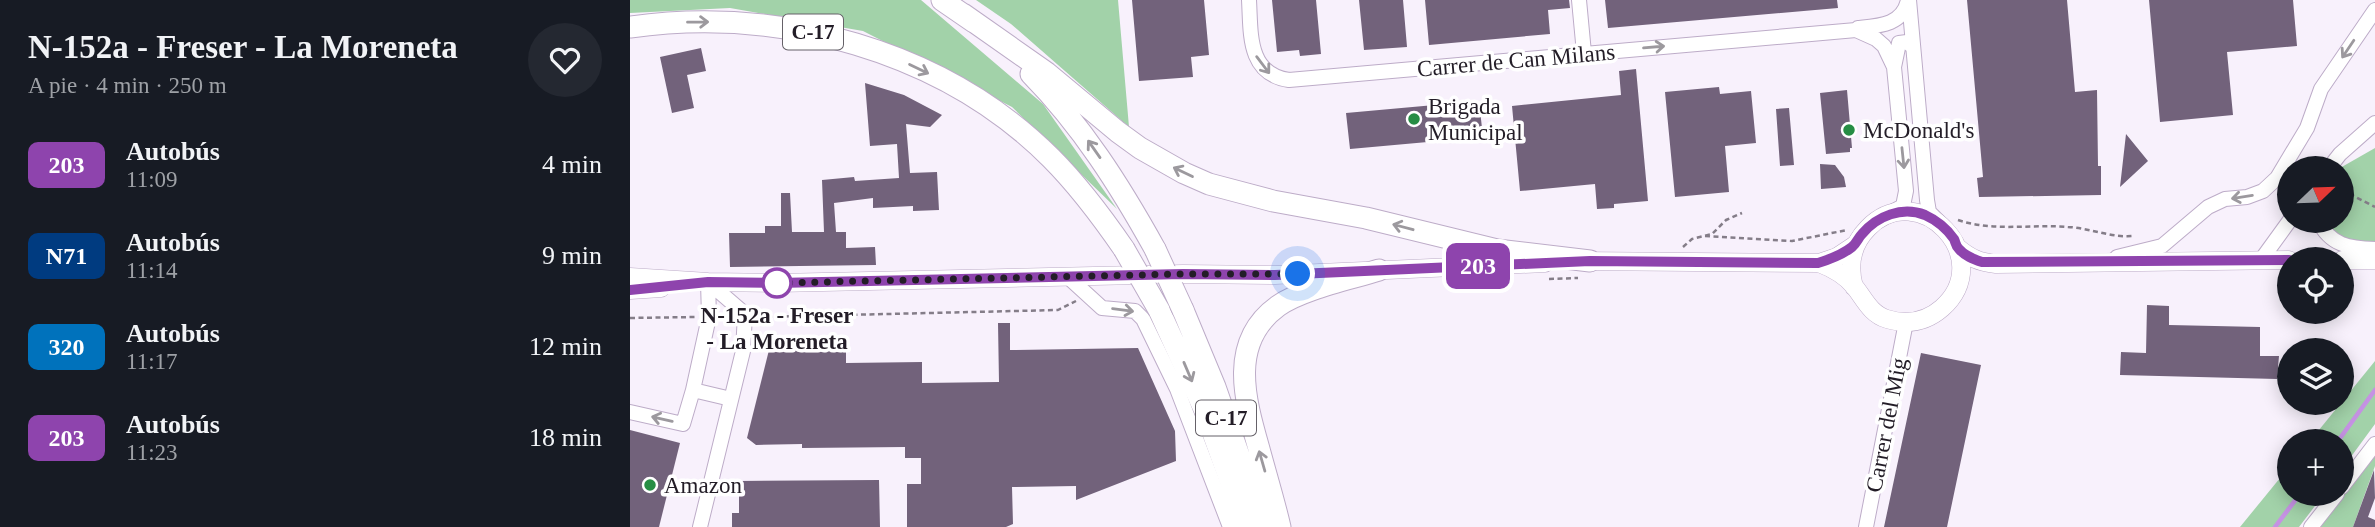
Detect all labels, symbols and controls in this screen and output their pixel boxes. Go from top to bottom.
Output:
road number: C-17 [783,14,843,50]
one-way arrow [686,15,709,29]
button: heart [528,23,602,97]
text: N-152a - Freser - La Moreneta [28,29,458,65]
street label: Carrer de Can Milans [1416,39,1616,82]
one-way arrow [2341,39,2355,58]
one-way arrow [1643,40,1665,53]
one-way arrow [1256,55,1270,74]
one-way arrow [908,62,929,76]
text: A pie · 4 min · 250 m [28,73,227,98]
place label: Brigada Municipal [1428,94,1523,145]
marker: Brigada Municipal [1406,111,1422,127]
place label: McDonald's [1863,118,1975,143]
marker: McDonald's [1841,122,1857,138]
text: Autobús [126,137,220,166]
one-way arrow [1087,140,1101,159]
one-way arrow [1897,146,1910,169]
text: 4 min [542,150,602,179]
text: 203 [49,152,85,178]
north arrow [2277,156,2354,233]
map controls [2277,156,2354,506]
one-way arrow [1173,164,1194,178]
text: 11:09 [126,167,178,192]
one-way arrow [2231,191,2254,204]
one-way arrow [1392,220,1415,233]
text: Autobús [126,228,220,257]
text: 9 min [542,241,602,270]
text: N71 [46,243,87,269]
line badge: 203 [1438,243,1518,289]
button: locate [2277,247,2354,324]
text: 203 [1460,253,1496,279]
your location [1280,256,1315,291]
text: 11:14 [126,258,178,283]
marker: N-152a - Freser - La Moreneta [762,268,792,298]
place label: N-152a - Freser - La Moreneta [701,303,853,354]
one-way arrow [1111,303,1134,316]
text: Autobús [126,319,220,348]
text: 12 min [529,332,602,361]
text: 320 [49,334,85,360]
button: layers [2277,338,2354,415]
text: 11:17 [126,349,178,374]
street label: Carrer del Mig [1861,355,1912,495]
one-way arrow [1182,361,1195,382]
road number: C-17 [1196,400,1256,436]
text: Autobús [126,410,220,439]
one-way arrow [651,412,674,425]
text: 18 min [529,423,602,452]
text: 203 [49,425,85,451]
button: + [2277,429,2354,506]
text: 11:23 [126,440,178,465]
one-way arrow [1255,450,1268,472]
place label: Amazon [664,473,742,498]
marker: Amazon [642,477,658,493]

